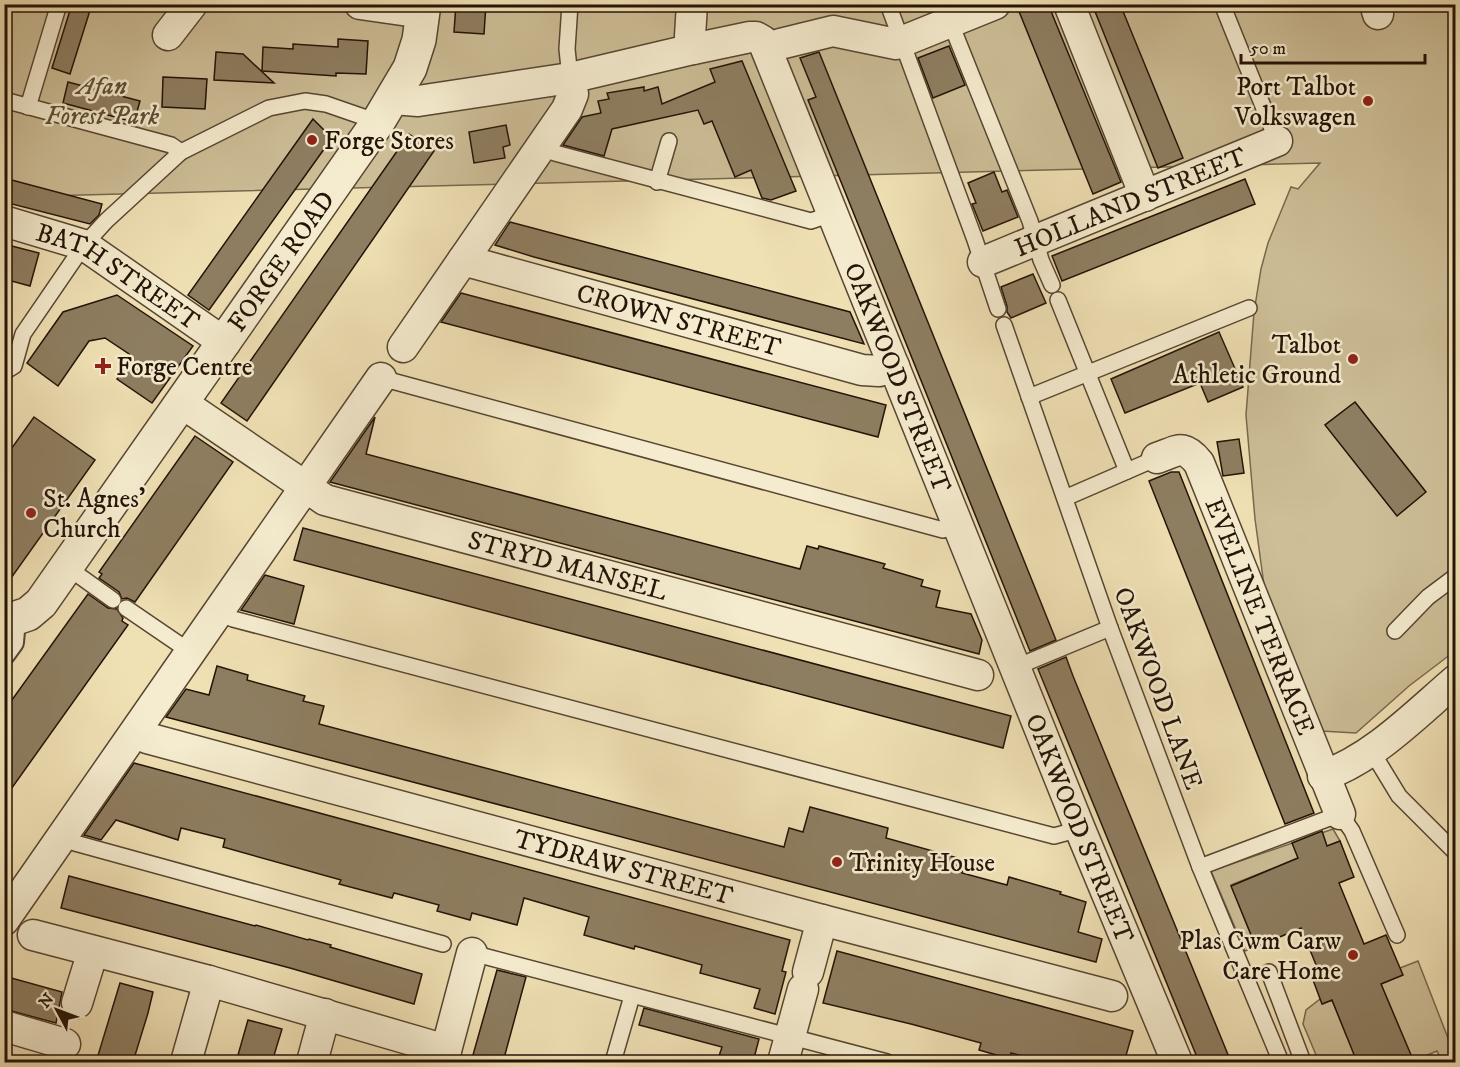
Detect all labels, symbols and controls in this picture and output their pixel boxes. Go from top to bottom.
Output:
scale bar [1241,27,1426,65]
text: 50 m [1250,38,1286,60]
park label: Afan Forest Park [45,70,159,133]
place label: Port Talbot Volkswagen [1233,71,1356,134]
marker: Port Talbot Volkswagen [1361,94,1375,108]
place label: Forge Stores [324,125,454,158]
marker: Forge Stores [305,133,319,147]
street label: HOLLAND STREET [1010,140,1252,265]
street label: FORGE ROAD [221,185,343,339]
street label: BATH STREET [32,217,206,339]
street label: OAKWOOD STREET [836,258,958,498]
street label: CROWN STREET [573,277,785,365]
place label: Talbot Athletic Ground [1173,329,1341,392]
place label: Forge Centre [116,351,253,384]
marker: Talbot Athletic Ground [1346,352,1360,366]
marker: Forge Centre [94,357,112,375]
place label: St. Agnes' Church [43,483,146,546]
street label: EVELINE TERRACE [1197,493,1322,740]
marker: St. Agnes' Church [24,506,38,520]
street label: STRYD MANSEL [464,524,670,609]
street label: OAKWOOD LANE [1106,583,1210,794]
street label: OAKWOOD STREET [1017,709,1141,948]
street label: TYDRAW STREET [510,823,737,913]
place label: Trinity House [849,847,995,880]
marker: Trinity House [830,855,844,869]
place label: Plas Cwm Carw Care Home [1179,925,1341,988]
marker: Plas Cwm Carw Care Home [1346,948,1360,962]
north arrow [27,980,87,1040]
text: N [35,989,58,1012]

